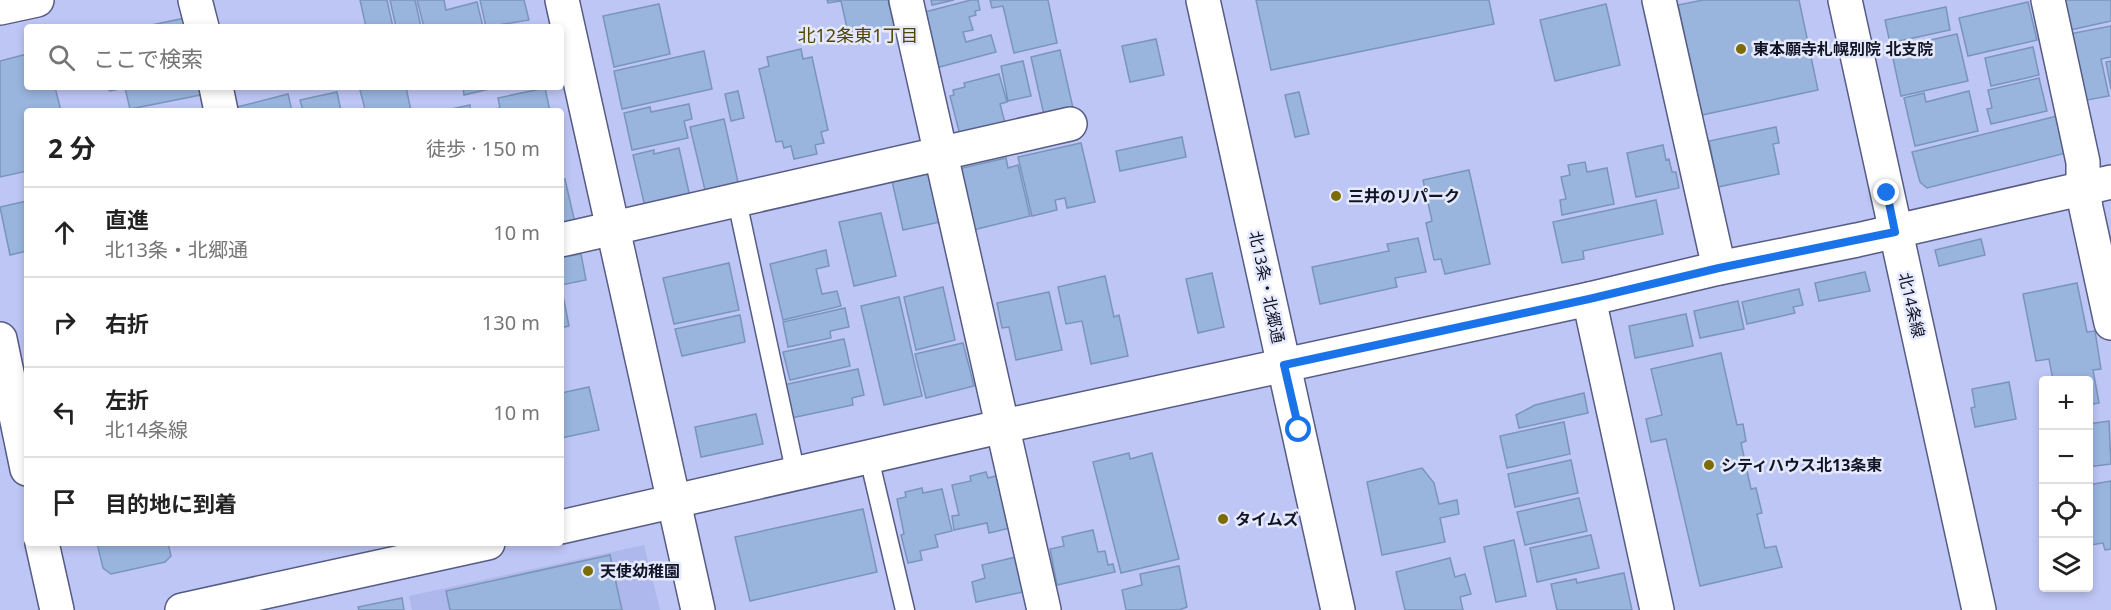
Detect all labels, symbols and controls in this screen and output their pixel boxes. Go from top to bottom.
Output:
district label: 北12条東1丁目 [798,23,918,47]
search box [24,24,564,90]
place label: 東本願寺札幌別院 北支院 [1753,38,1933,60]
icon: search [45,41,78,74]
marker: 東本願寺札幌別院 北支院 [1734,42,1748,56]
text: ここで検索 [93,43,203,73]
text: 2 分 [48,130,96,166]
text: 徒歩 · 150 m [426,135,540,162]
route end [1873,179,1899,205]
place label: 三井のリパーク [1348,185,1460,207]
marker: 三井のリパーク [1329,189,1343,203]
text: 直進 [105,204,149,234]
icon: ahead [48,216,81,249]
text: 10 m [493,219,540,246]
street label: 北13条・北郷通 [1244,229,1290,345]
text: 北13条・北郷通 [105,236,248,263]
street label: 北14条線 [1894,270,1930,340]
icon: right [48,306,81,339]
text: 右折 [105,308,149,338]
text: 130 m [482,309,540,336]
map controls [2039,376,2093,592]
button: + [2039,376,2093,430]
text: 左折 [105,384,149,414]
icon: left [48,396,81,429]
text: 10 m [493,399,540,426]
text: 北14条線 [105,416,188,443]
route start [1285,416,1311,442]
button: − [2039,430,2093,484]
place label: シティハウス北13条東 [1721,454,1882,476]
marker: シティハウス北13条東 [1702,458,1716,472]
button: locate [2039,484,2093,538]
icon: arrive [48,486,81,519]
text: 目的地に到着 [105,488,237,518]
place label: タイムズ [1235,508,1299,530]
marker: タイムズ [1216,512,1230,526]
button: layers [2039,538,2093,592]
place label: 天使幼稚園 [600,560,680,582]
marker: 天使幼稚園 [581,564,595,578]

